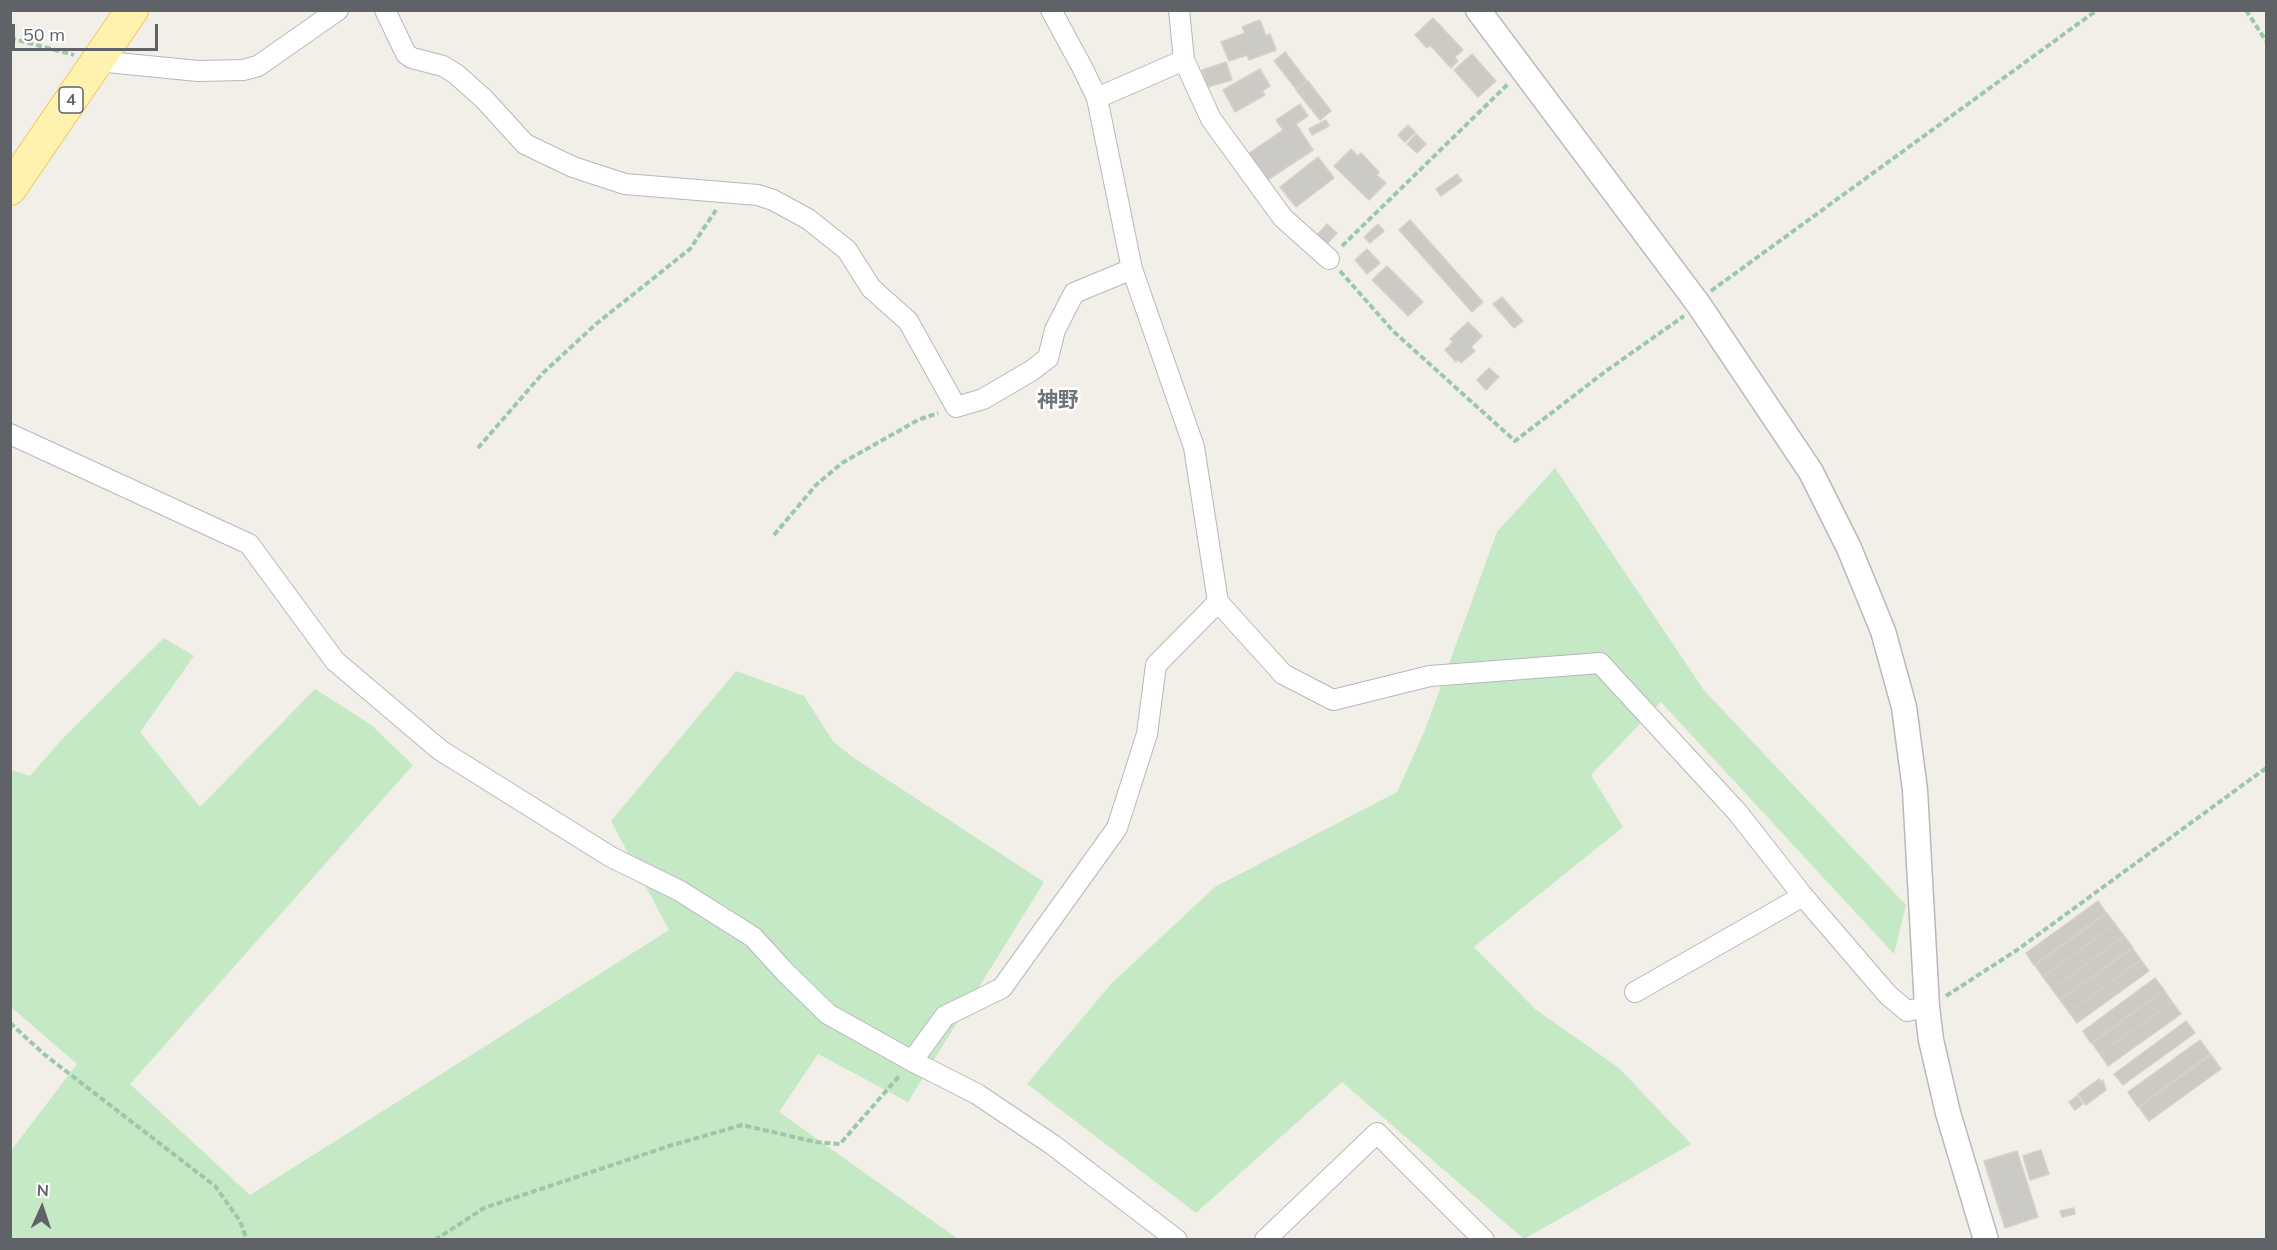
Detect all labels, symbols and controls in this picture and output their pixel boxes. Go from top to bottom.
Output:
scale bar [15,12,160,50]
text: 50 m [23,23,65,46]
road number: 4 [59,87,83,113]
district label: 神野 [1037,388,1079,414]
north arrow [12,1178,72,1238]
text: N [36,1180,50,1200]

